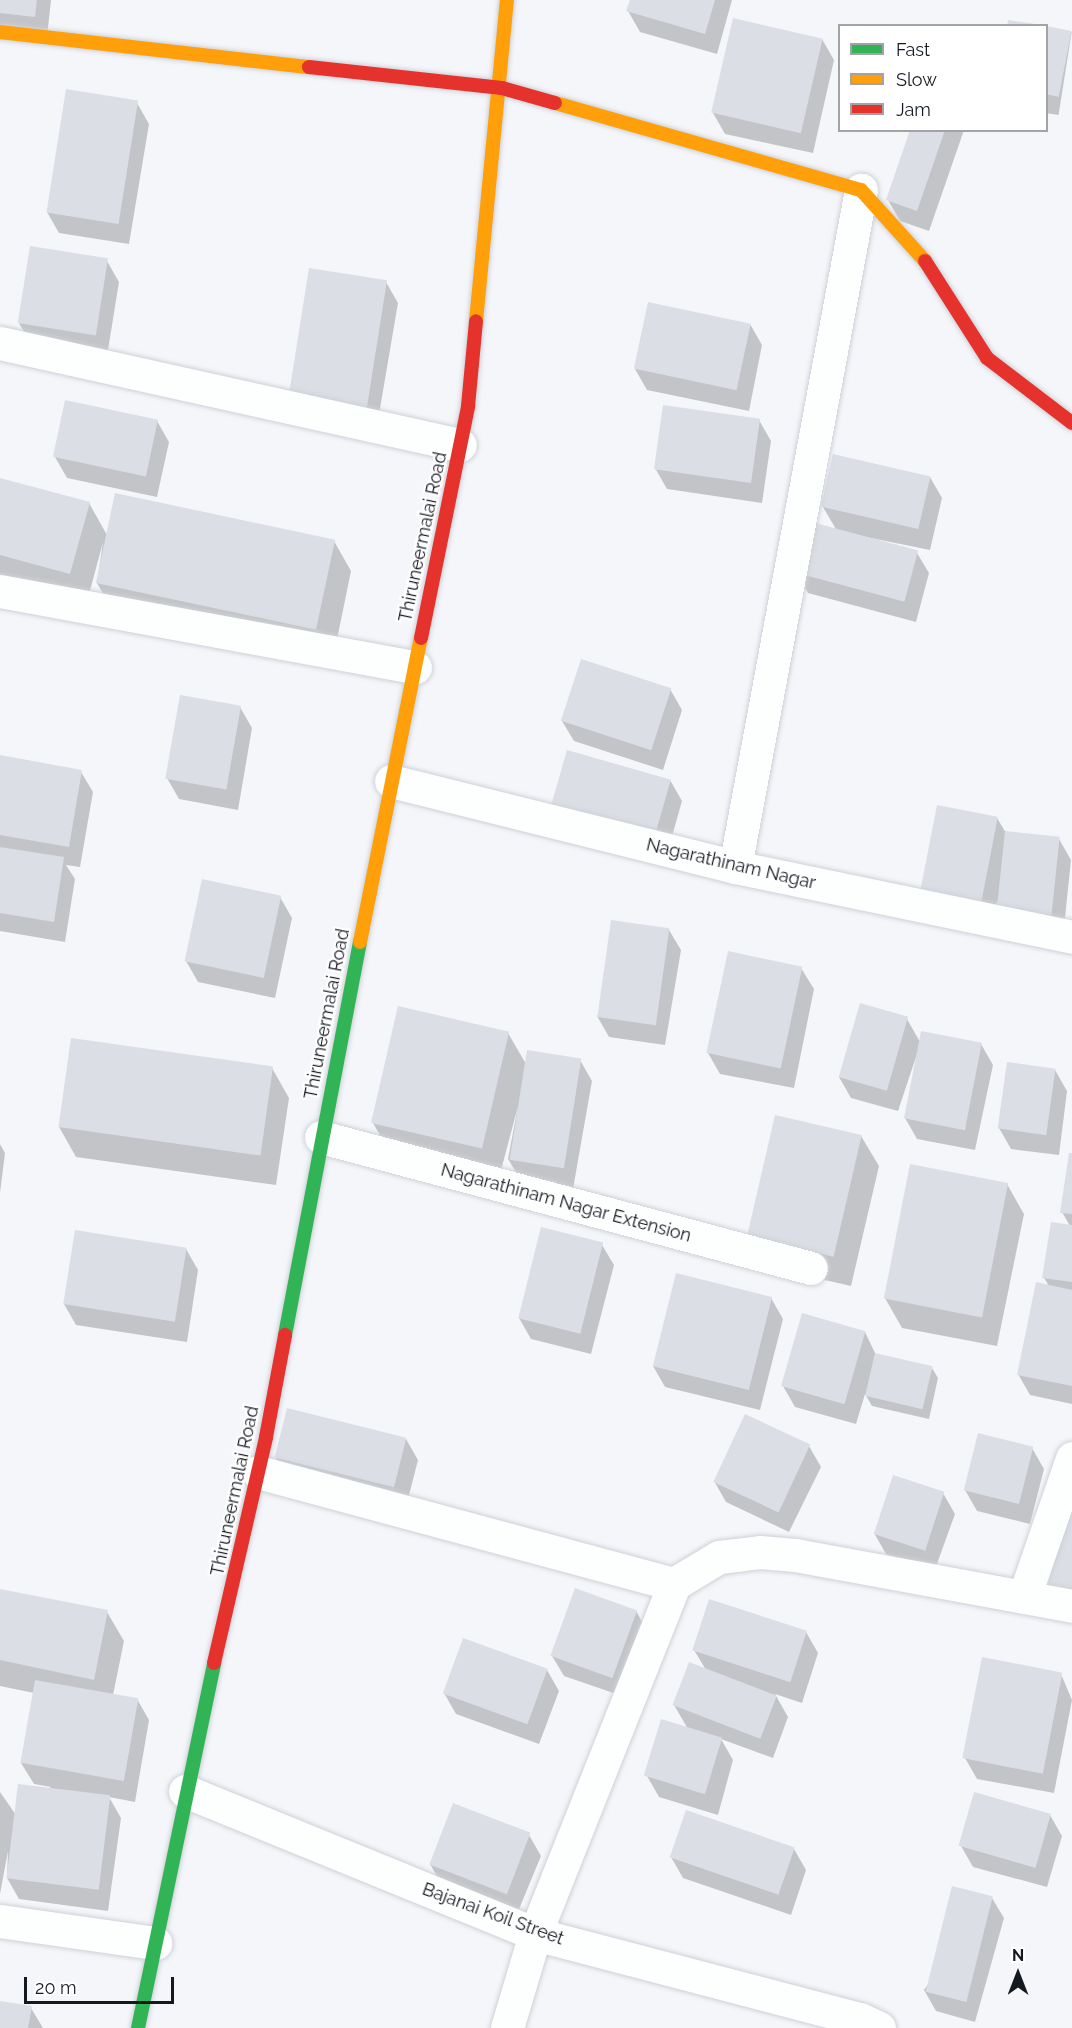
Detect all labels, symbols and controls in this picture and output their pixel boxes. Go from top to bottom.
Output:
legend [838,24,1048,132]
text: Fast [896,39,930,60]
text: Slow [896,69,937,90]
text: Jam [896,99,931,120]
street label: Thiruneermalai Road [394,450,452,624]
street label: Nagarathinam Nagar [644,834,818,894]
street label: Thiruneermalai Road [300,927,354,1101]
street label: Nagarathinam Nagar Extension [438,1159,694,1247]
street label: Thiruneermalai Road [206,1404,264,1578]
street label: Bajanai Koil Street [419,1878,567,1950]
north arrow [988,1944,1048,2004]
text: N [1012,1946,1024,1965]
scale bar [27,1965,177,2003]
text: 20 m [35,1977,77,1998]

